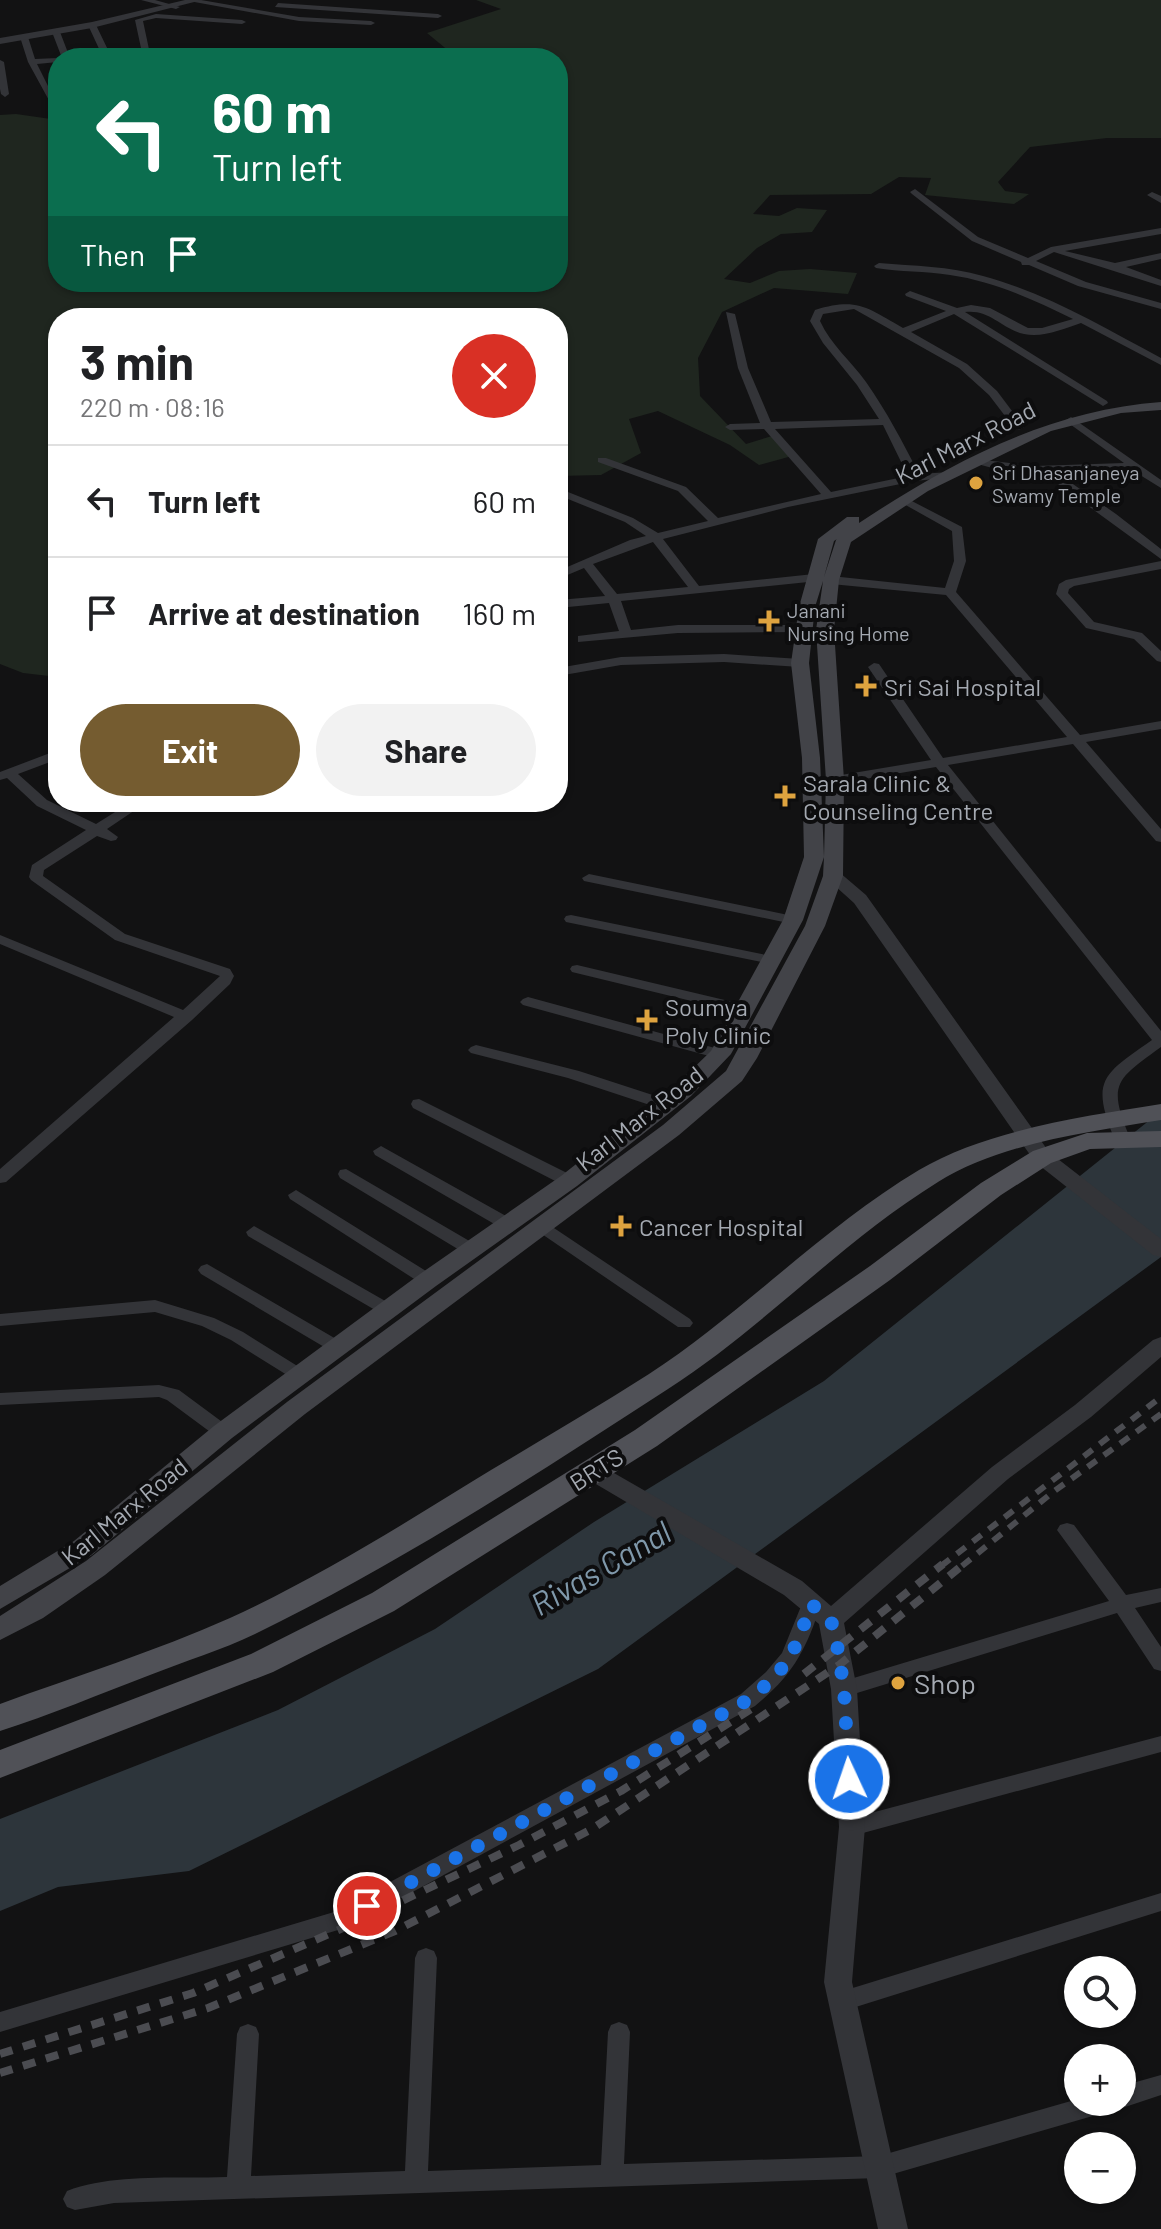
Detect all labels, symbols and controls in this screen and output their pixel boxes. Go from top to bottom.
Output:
text: 60 m [212,77,332,144]
icon: left [80,80,184,184]
text: Turn left [212,145,343,188]
icon: arrive [161,232,205,276]
text: Then [80,236,145,272]
text: 3 min [80,332,194,390]
button: close [452,334,536,418]
text: 220 m · 08:16 [80,391,225,422]
street label: Karl Marx Road [890,394,1040,490]
place label: Sri Dhasanjaneya Swamy Temple [992,460,1139,507]
marker: Sri Dhasanjaneya Swamy Temple [967,474,985,492]
icon: left [80,479,124,523]
text: Turn left [148,483,261,519]
text: 60 m [473,483,536,519]
icon: arrive [80,591,124,635]
text: Arrive at destination [148,595,420,631]
text: 160 m [462,595,536,631]
place label: Janani Nursing Home [787,598,910,645]
marker: Janani Nursing Home [758,610,780,632]
place label: Sri Sai Hospital [884,672,1041,701]
marker: Sri Sai Hospital [855,675,877,697]
button: Exit [80,704,300,796]
button: Share [316,704,536,796]
place label: Sarala Clinic & Counseling Centre [803,768,993,825]
marker: Sarala Clinic & Counseling Centre [774,785,796,807]
place label: Soumya Poly Clinic [665,992,771,1049]
marker: Soumya Poly Clinic [636,1009,658,1031]
street label: Karl Marx Road [570,1059,708,1177]
place label: Cancer Hospital [639,1212,803,1241]
marker: Cancer Hospital [610,1215,632,1237]
street label: BRTS [564,1442,628,1496]
street label: Karl Marx Road [55,1451,193,1571]
water label: Rivas Canal [523,1512,677,1622]
place label: Shop [914,1666,976,1700]
marker: Shop [889,1674,907,1692]
position arrow [807,1737,891,1821]
pin [333,1872,401,1940]
icon: arrive [345,1884,389,1928]
map controls [1064,1956,1136,2204]
button: search [1064,1956,1136,2028]
button: + [1064,2044,1136,2116]
button: − [1064,2132,1136,2204]

